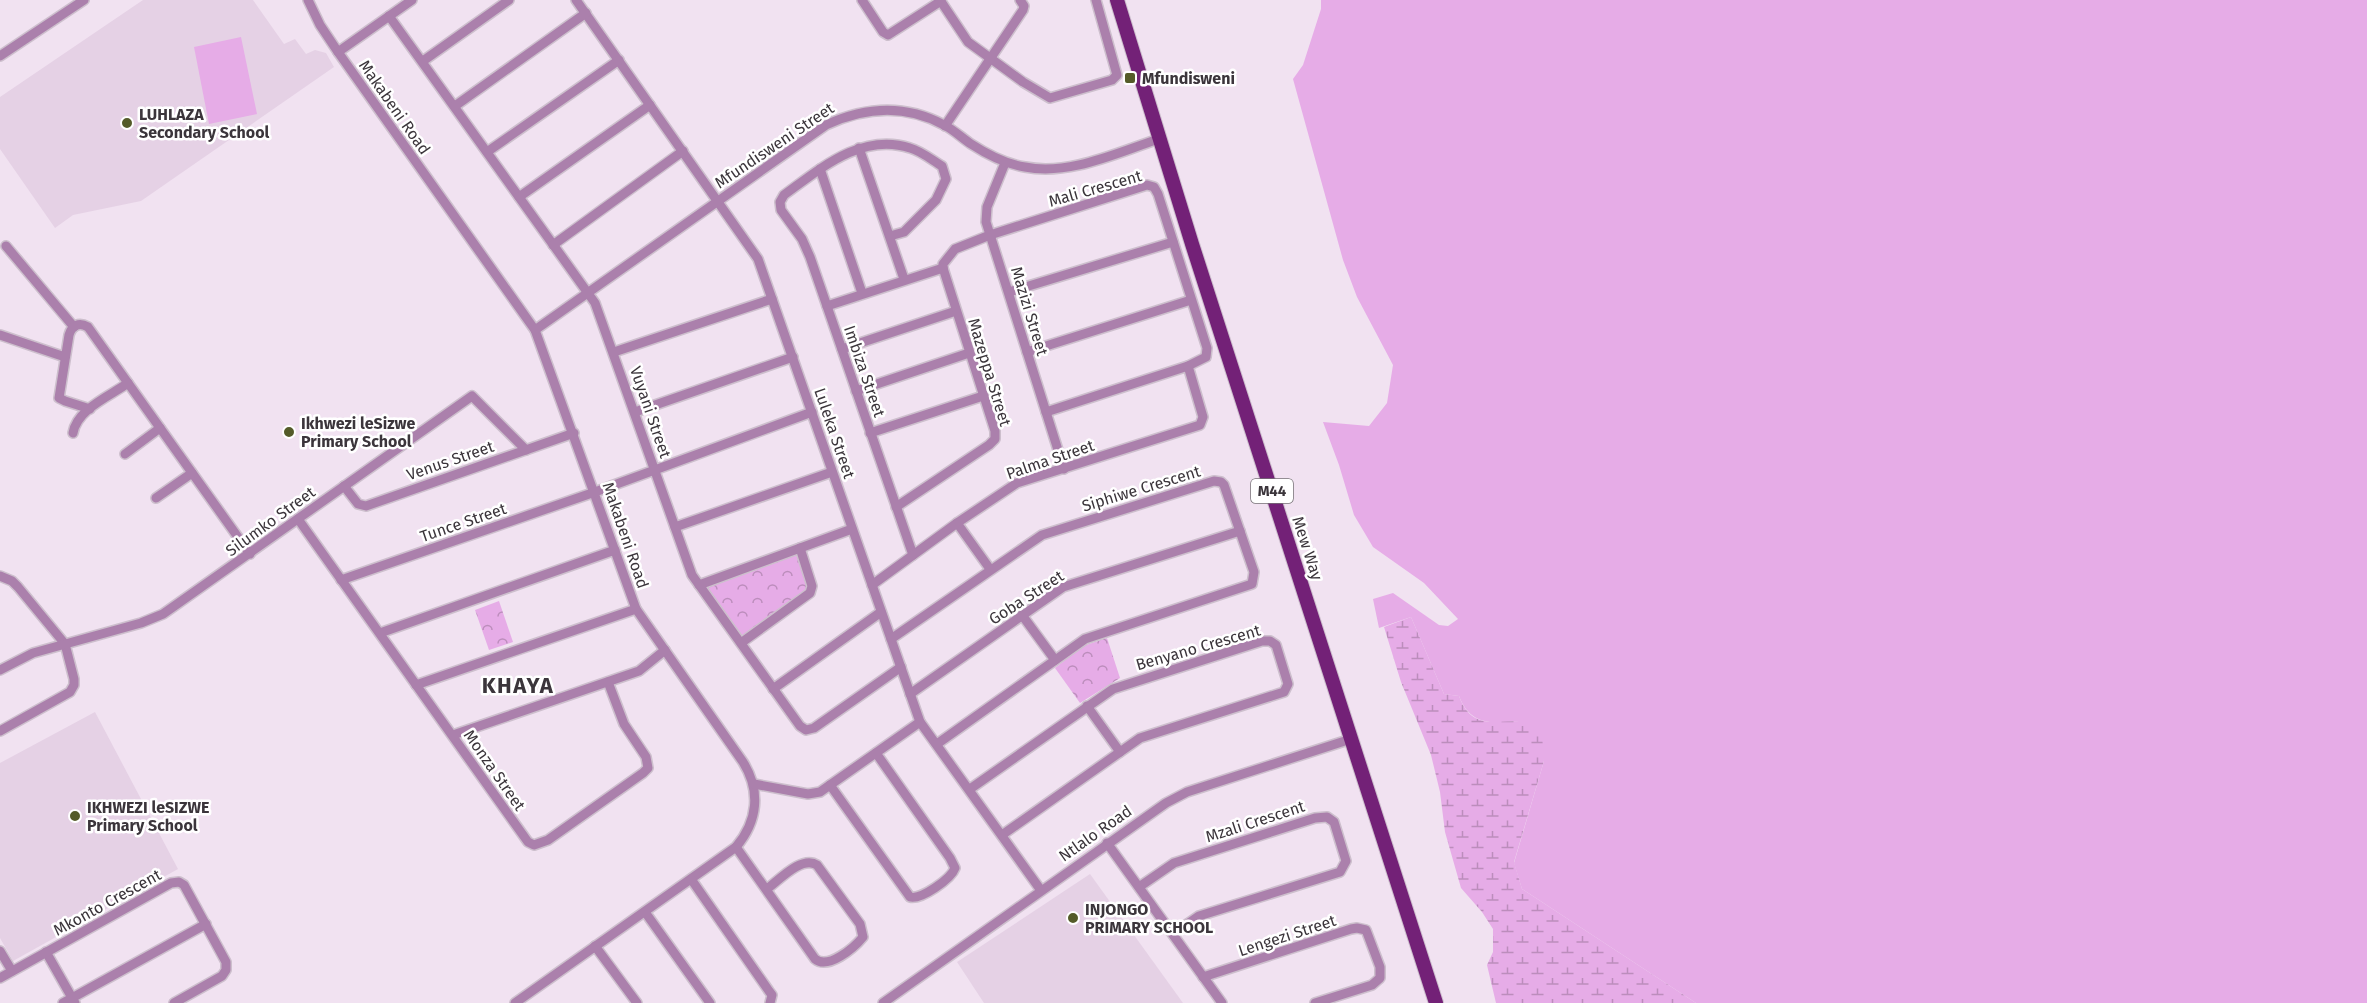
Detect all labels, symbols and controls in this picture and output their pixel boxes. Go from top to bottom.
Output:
street label: Makabeni Road [355,56,434,158]
place label: Mfundisweni [1142,69,1235,88]
marker: Mfundisweni [1123,71,1137,85]
street label: Mfundisweni Street [711,98,838,192]
place label: LUHLAZA Secondary School [139,105,270,142]
marker: LUHLAZA Secondary School [120,116,134,130]
street label: Mali Crescent [1046,166,1144,211]
street label: Mazizi Street [1007,264,1052,358]
street label: Mazeppa Street [964,316,1015,429]
street label: Imbiza Street [840,323,889,420]
street label: Vuyani Street [626,364,675,461]
street label: Luleka Street [810,385,859,481]
place label: Ikhwezi leSizwe Primary School [301,414,416,451]
marker: Ikhwezi leSizwe Primary School [282,425,296,439]
street label: Palma Street [1004,435,1097,483]
street label: Venus Street [404,437,496,484]
street label: Siphiwe Crescent [1080,461,1203,516]
road number: M44 [1251,479,1293,503]
street label: Makabeni Road [598,480,653,591]
street label: Silumko Street [222,482,319,560]
street label: Tunce Street [418,499,509,546]
street label: Mew Way [1288,514,1327,583]
street label: Goba Street [985,566,1067,629]
street label: Benyano Crescent [1134,621,1263,674]
district label: KHAYA [482,672,554,699]
street label: Monza Street [460,726,530,815]
street label: Mzali Crescent [1203,796,1307,846]
place label: IKHWEZI leSIZWE Primary School [87,798,209,835]
street label: Ntlalo Road [1055,801,1135,866]
marker: IKHWEZI leSIZWE Primary School [68,809,82,823]
street label: Mkonto Crescent [50,865,165,940]
place label: INJONGO PRIMARY SCHOOL [1085,900,1213,937]
marker: INJONGO PRIMARY SCHOOL [1066,911,1080,925]
street label: Lengezi Street [1236,911,1339,960]

